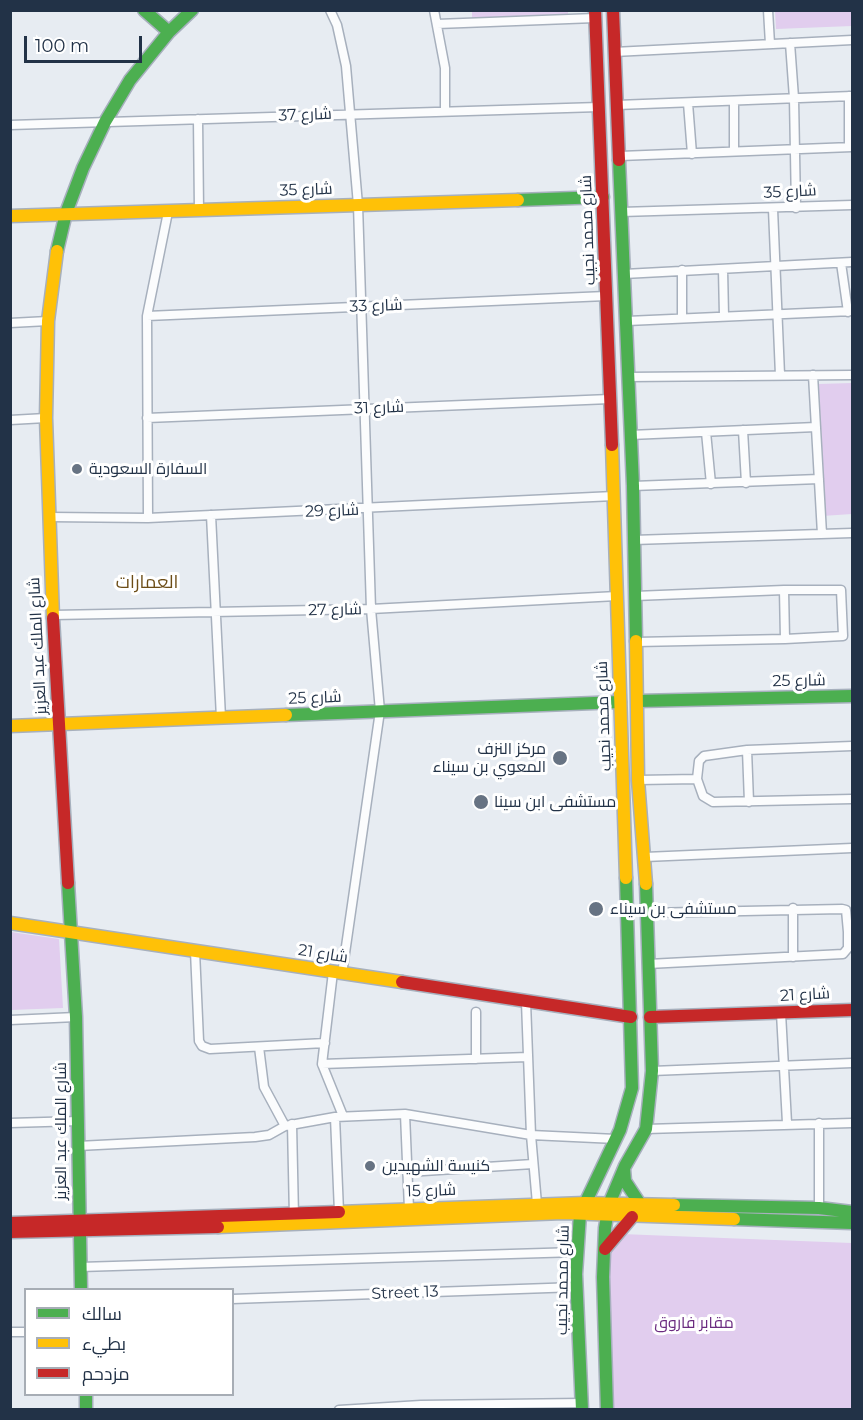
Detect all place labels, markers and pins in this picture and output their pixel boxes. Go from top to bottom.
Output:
place label: السفارة السعودية [89,459,207,479]
marker: السفارة السعودية [70,462,84,476]
place label: مركز النزف المعوي بن سيناء [433,739,546,777]
marker: مركز النزف المعوي بن سيناء [551,749,569,767]
place label: مستشفى ابن سينا [494,792,616,812]
marker: مستشفى ابن سينا [472,793,490,811]
place label: مستشفى بن سيناء [610,899,737,919]
marker: مستشفى بن سيناء [587,900,605,918]
place label: كنيسة الشهيدين [382,1156,490,1176]
marker: كنيسة الشهيدين [363,1159,377,1173]

